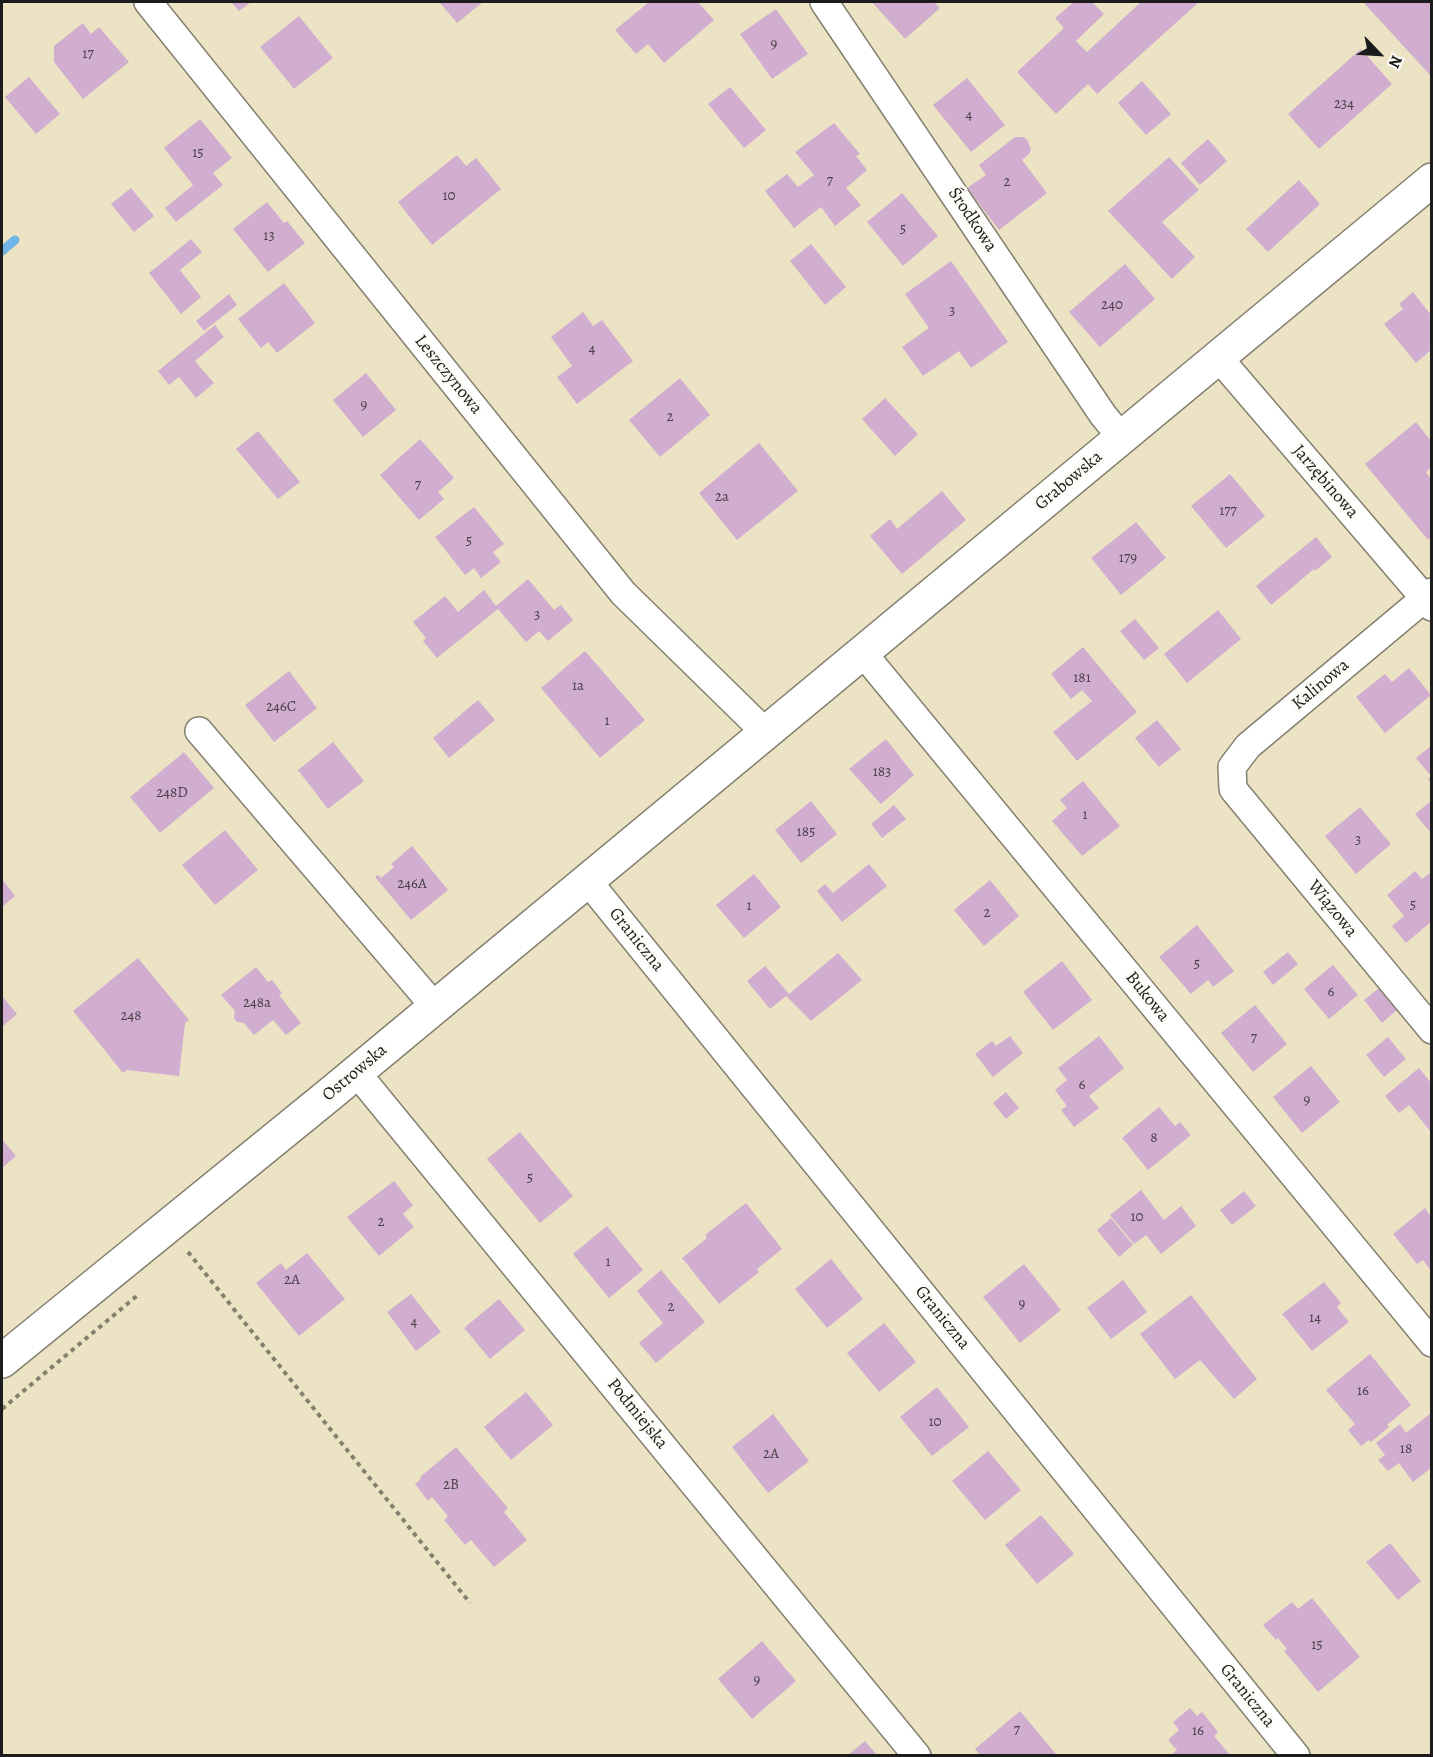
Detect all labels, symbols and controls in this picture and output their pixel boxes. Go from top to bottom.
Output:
north arrow [1349,24,1409,84]
house number: 9 [771,35,777,53]
house number: 17 [82,45,94,63]
text: N [1383,52,1408,72]
house number: 234 [1334,95,1354,113]
house number: 4 [966,106,972,124]
house number: 15 [192,144,204,162]
house number: 7 [827,172,833,190]
house number: 2 [1003,173,1011,191]
street label: Środkowa [943,184,1001,256]
house number: 10 [442,187,456,205]
house number: 5 [900,220,906,238]
house number: 13 [263,227,275,245]
house number: 240 [1101,296,1123,314]
house number: 3 [949,302,955,320]
street label: Leszczynowa [409,331,487,419]
house number: 4 [589,340,595,358]
house number: 9 [361,396,367,414]
house number: 2 [666,408,674,426]
street label: Jarzębinowa [1287,441,1363,523]
street label: Grabowska [1031,447,1107,515]
house number: 7 [415,476,421,494]
house number: 2a [715,488,729,506]
house number: 177 [1219,502,1237,520]
house number: 5 [466,532,472,550]
house number: 179 [1119,549,1137,567]
house number: 3 [534,606,540,624]
street label: Kalinowa [1288,655,1354,715]
house number: 181 [1073,669,1091,687]
house number: 1a [572,677,584,695]
house number: 246C [266,698,296,716]
house number: 1 [604,712,610,730]
house number: 183 [873,763,891,781]
house number: 248D [156,784,188,802]
house number: 1 [1082,806,1088,824]
house number: 185 [797,823,815,841]
house number: 3 [1355,831,1361,849]
house number: 246A [397,875,427,893]
street label: Wiązowa [1302,876,1362,942]
house number: 5 [1410,896,1416,914]
house number: 1 [746,897,752,915]
street label: Graniczna [604,904,668,976]
house number: 2 [983,904,991,922]
house number: 5 [1194,955,1200,973]
street label: Bukowa [1120,967,1174,1027]
house number: 6 [1328,983,1334,1001]
house number: 248a [243,994,271,1012]
house number: 248 [120,1007,142,1025]
house number: 7 [1251,1029,1257,1047]
street label: Ostrowska [318,1040,392,1106]
house number: 6 [1079,1076,1085,1094]
house number: 9 [1304,1091,1310,1109]
house number: 8 [1150,1129,1158,1147]
house number: 5 [527,1169,533,1187]
house number: 10 [1130,1208,1144,1226]
house number: 2 [377,1213,385,1231]
house number: 1 [605,1253,611,1271]
house number: 2A [284,1271,300,1289]
street label: Graniczna [910,1282,974,1354]
house number: 9 [1019,1295,1025,1313]
house number: 2 [667,1298,675,1316]
house number: 14 [1309,1309,1321,1327]
house number: 4 [411,1313,417,1331]
street label: Podmiejska [602,1374,672,1454]
house number: 16 [1357,1382,1369,1400]
house number: 10 [928,1413,942,1431]
house number: 18 [1400,1440,1412,1458]
house number: 2A [763,1445,779,1463]
house number: 2B [443,1476,459,1494]
house number: 15 [1311,1636,1323,1654]
street label: Graniczna [1215,1660,1279,1732]
house number: 9 [754,1671,760,1689]
house number: 7 [1014,1721,1020,1739]
house number: 16 [1192,1722,1204,1740]

